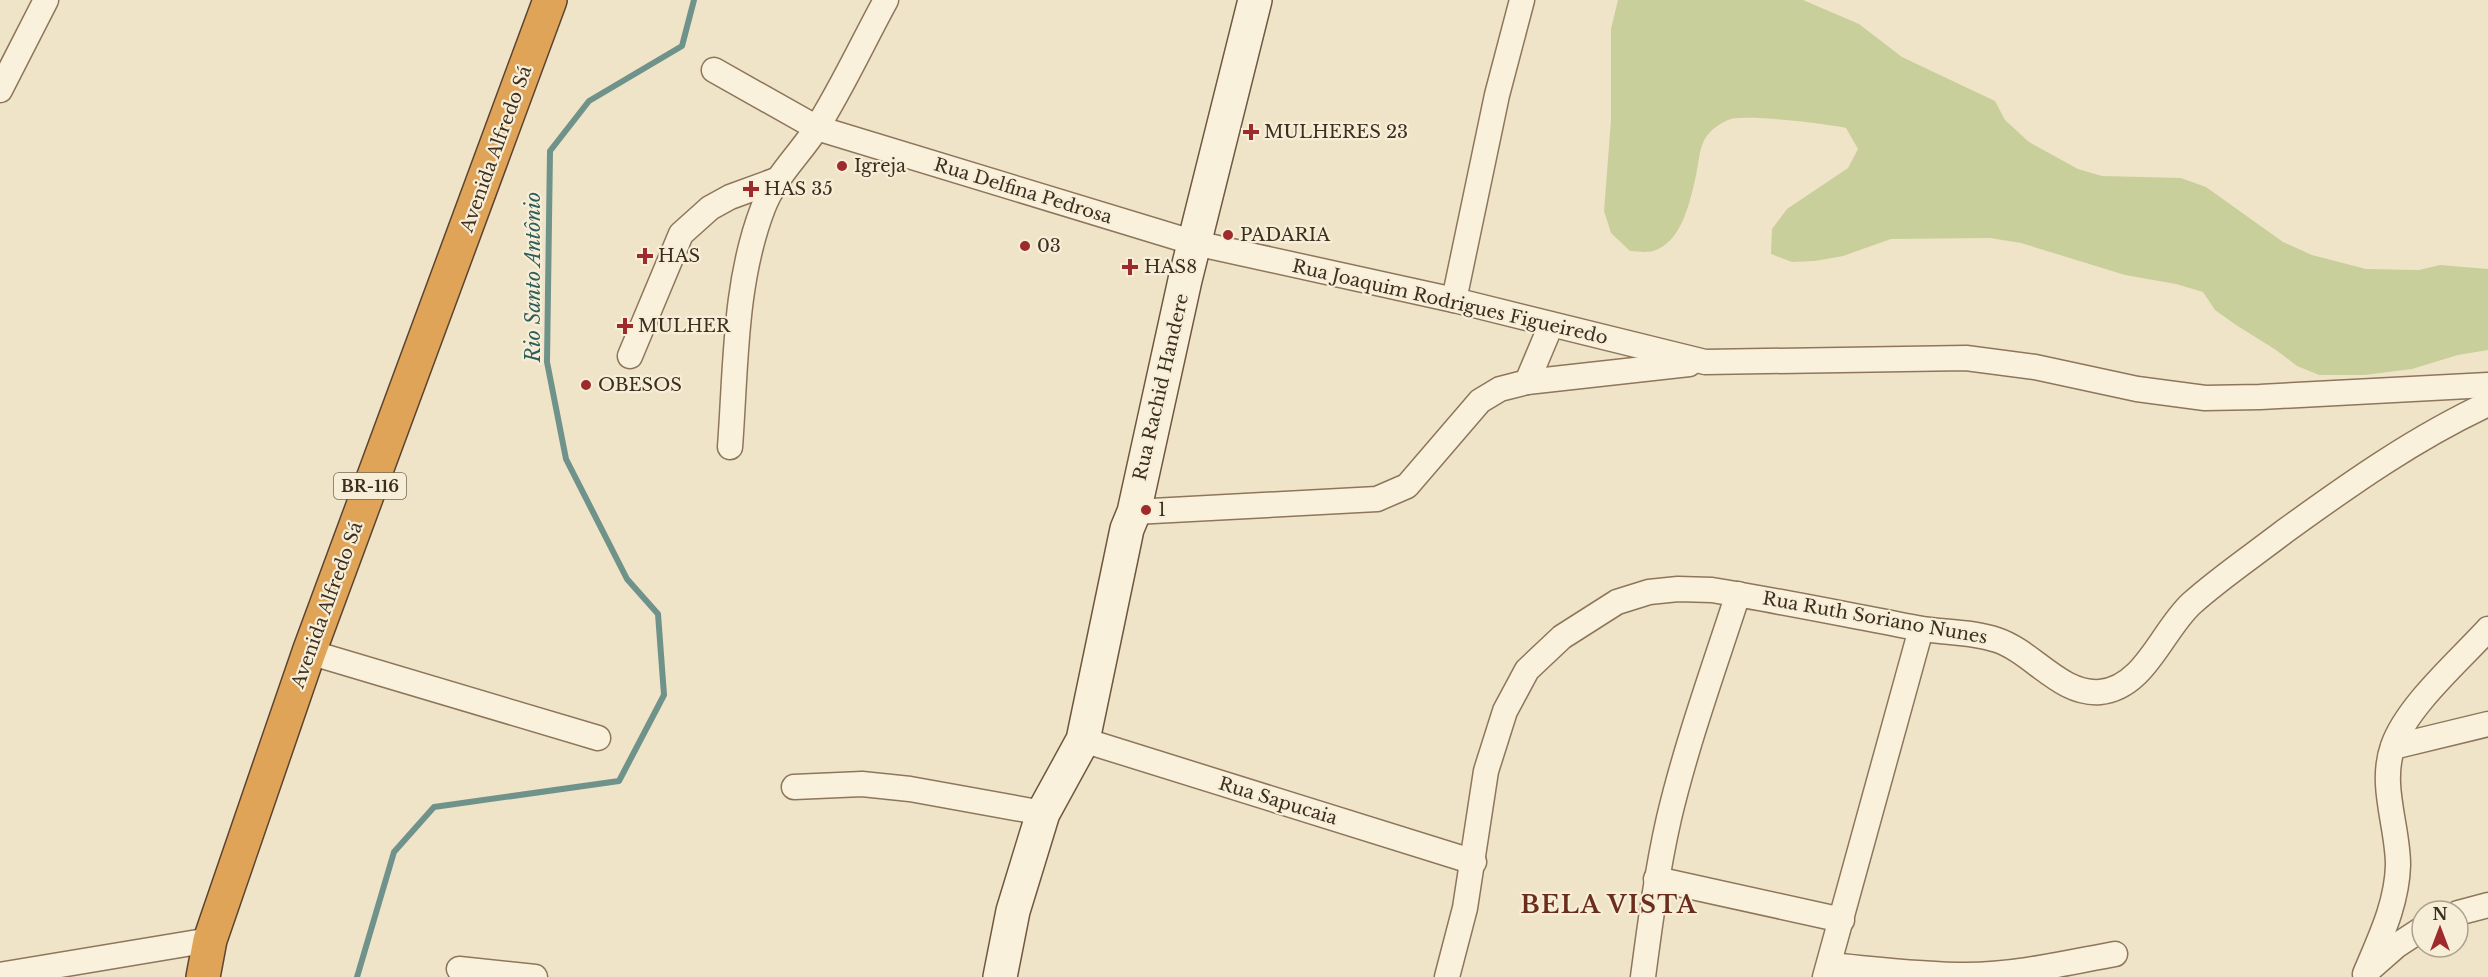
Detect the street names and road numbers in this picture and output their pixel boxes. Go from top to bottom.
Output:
street label: Avenida Alfredo Sá [455,63,536,236]
street label: Rua Delfina Pedrosa [931,153,1115,229]
street label: Rua Joaquim Rodrigues Figueiredo [1290,255,1610,349]
street label: Rua Rachid Handere [1129,291,1193,483]
road number: BR-116 [334,473,406,499]
street label: Avenida Alfredo Sá [286,519,367,692]
street label: Rua Ruth Soriano Nunes [1761,587,1989,649]
street label: Rua Sapucaia [1216,773,1340,829]

